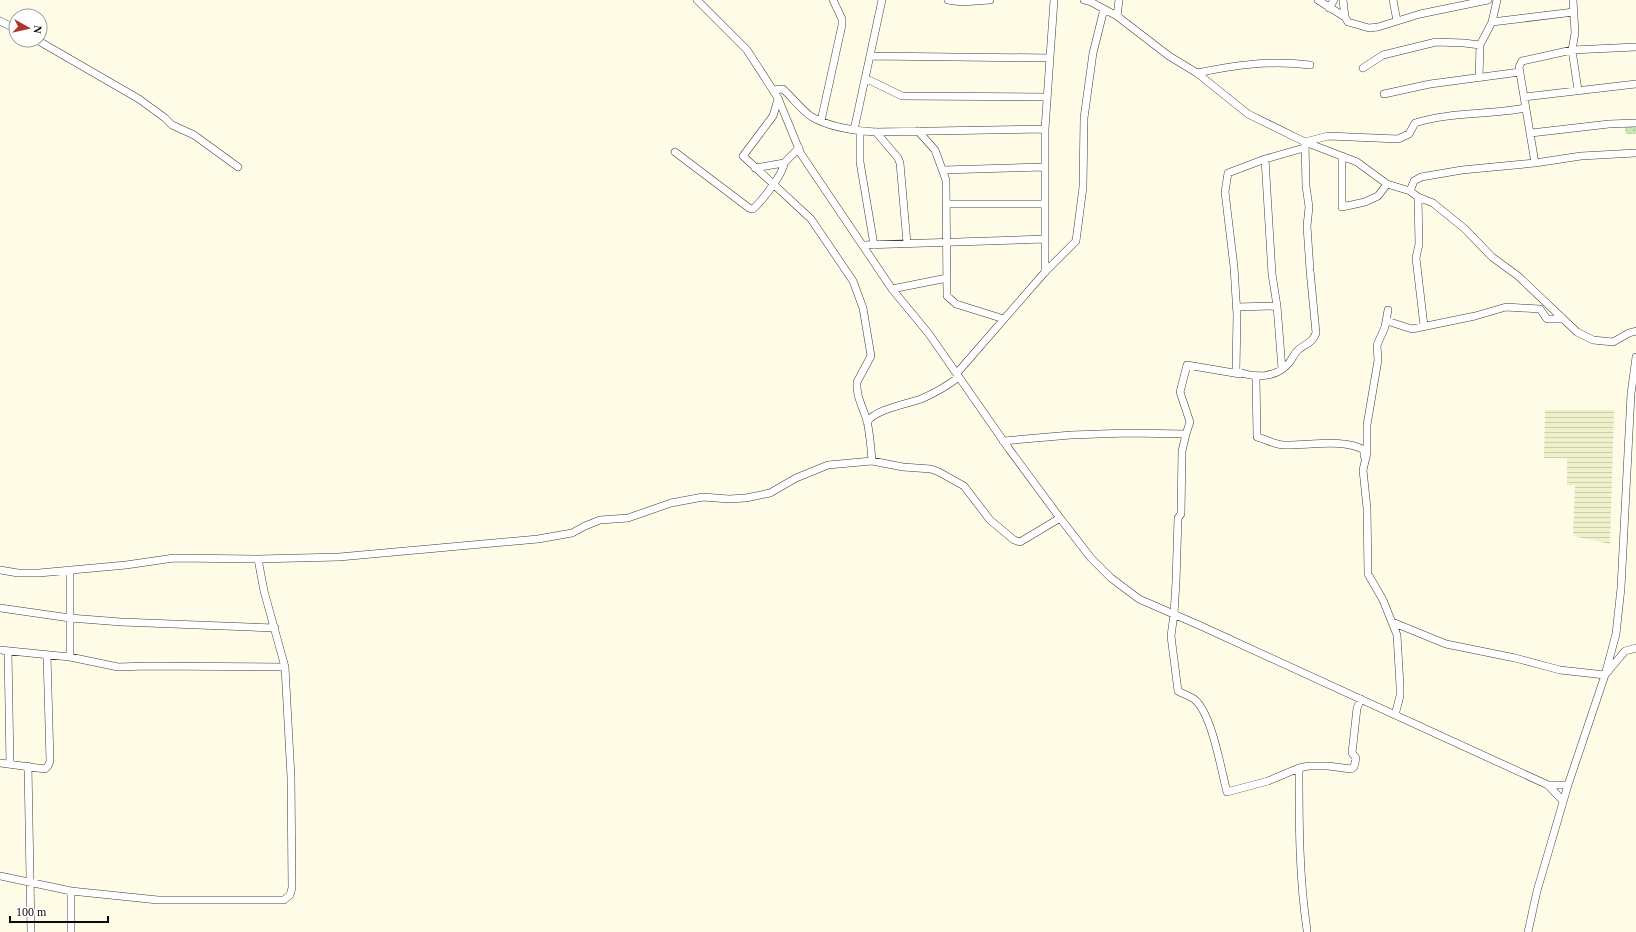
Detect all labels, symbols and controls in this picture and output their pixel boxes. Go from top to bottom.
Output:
north arrow [8,8,48,48]
text: N [31,25,44,34]
scale bar [10,898,108,924]
text: 100 m [16,905,47,919]

